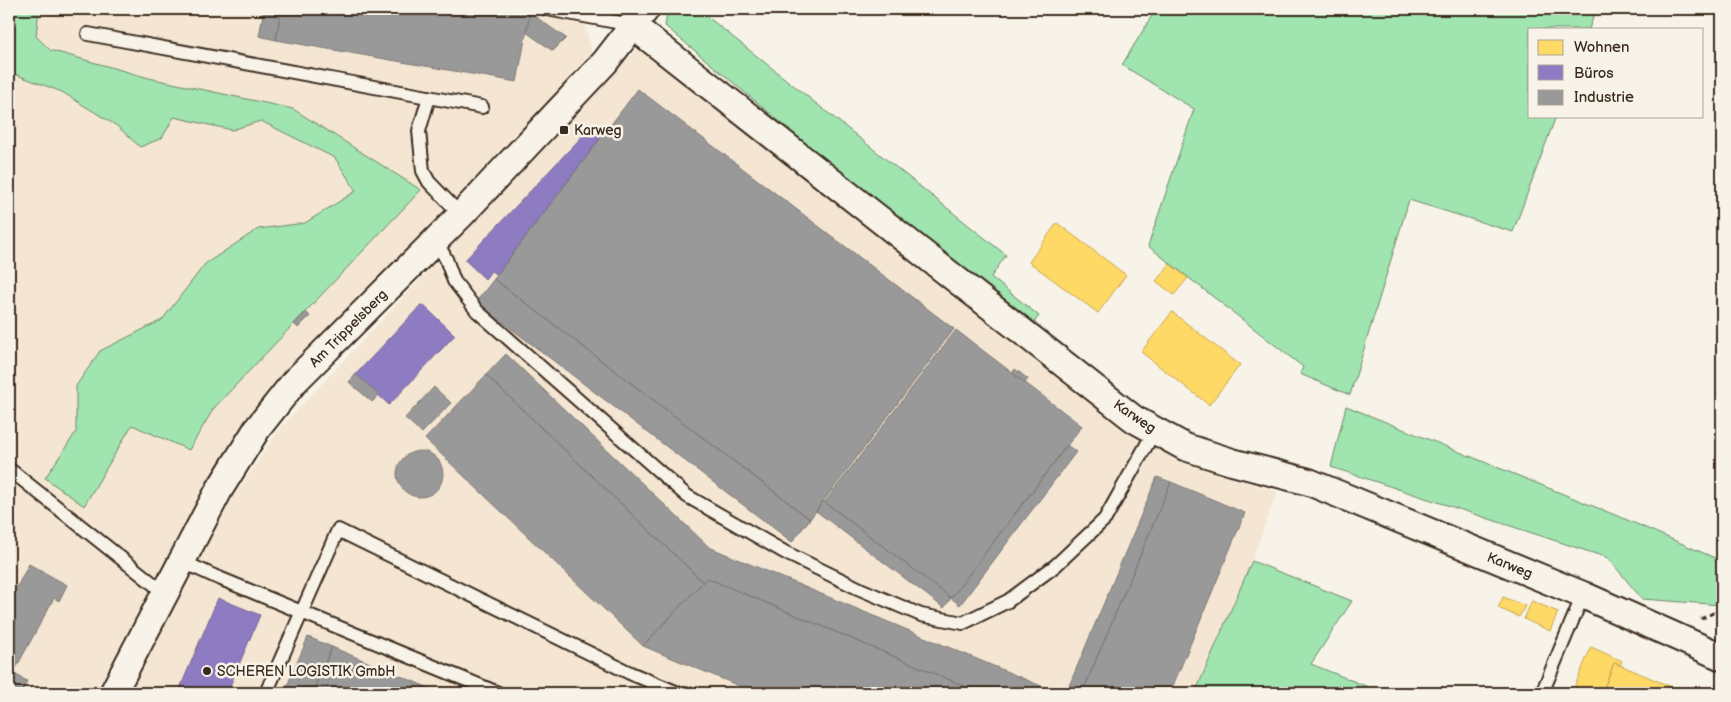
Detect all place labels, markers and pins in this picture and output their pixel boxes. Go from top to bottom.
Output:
place label: Karweg [574,122,622,139]
marker: Karweg [558,124,570,136]
place label: SCHEREN LOGISTIK GmbH [217,663,396,680]
marker: SCHEREN LOGISTIK GmbH [201,665,213,677]

